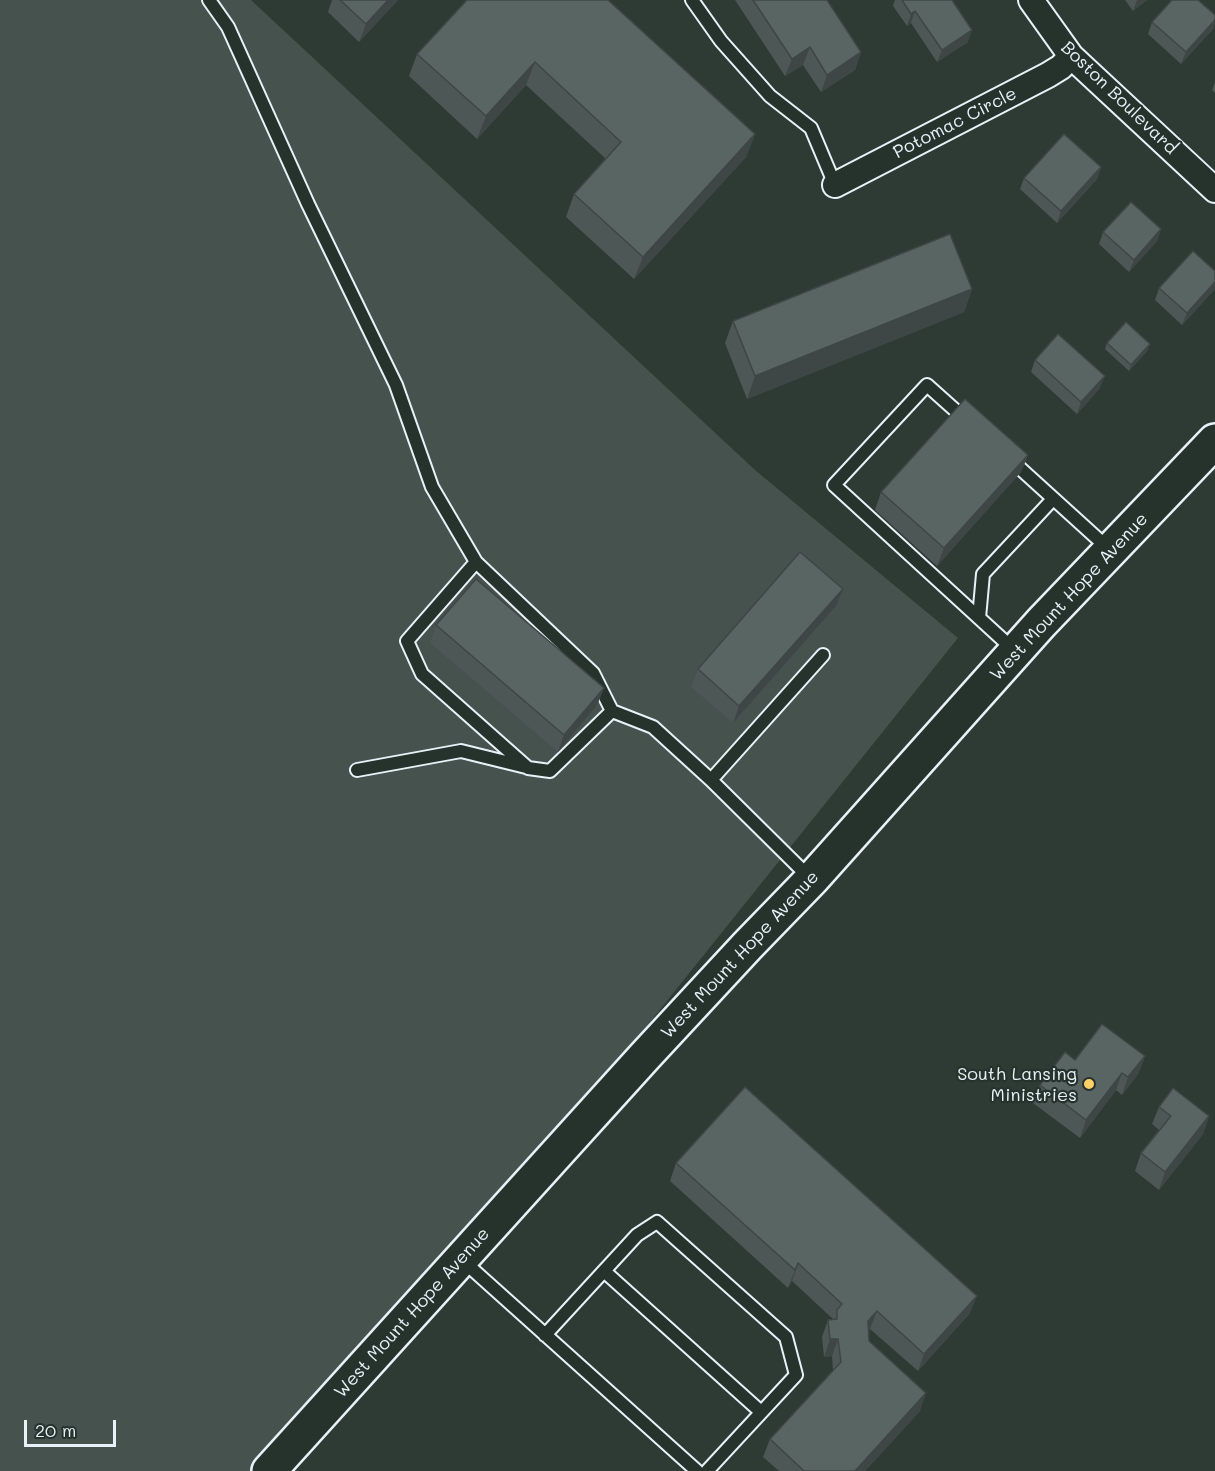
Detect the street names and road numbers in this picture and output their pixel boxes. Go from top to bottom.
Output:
street label: Boston Boulevard [1056,37,1182,159]
street label: Potomac Circle [890,83,1020,163]
street label: West Mount Hope Avenue [986,509,1152,685]
street label: West Mount Hope Avenue [657,867,823,1043]
street label: West Mount Hope Avenue [330,1223,494,1403]

